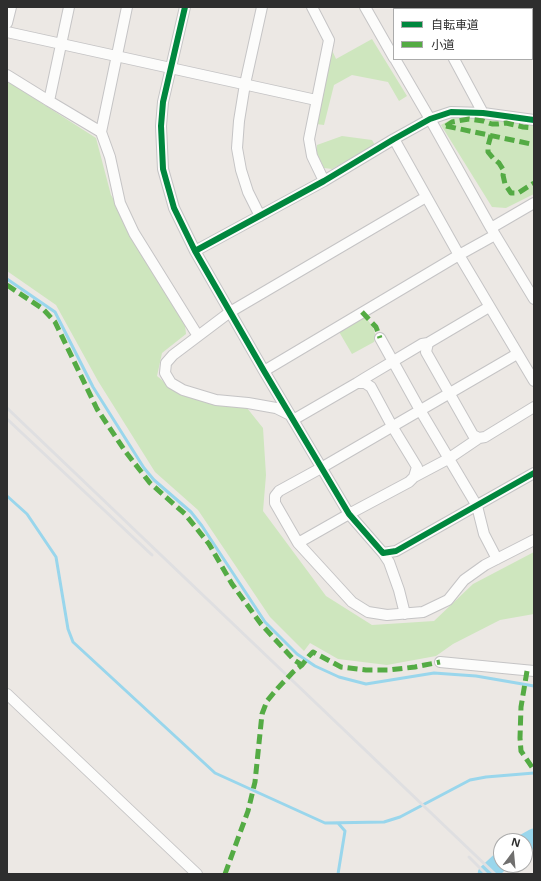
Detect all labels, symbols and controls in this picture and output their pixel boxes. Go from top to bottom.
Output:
legend [393,8,533,60]
text: 自転車道 [431,16,479,33]
text: 小道 [431,36,455,53]
north arrow [493,833,533,873]
text: N [510,833,523,850]

